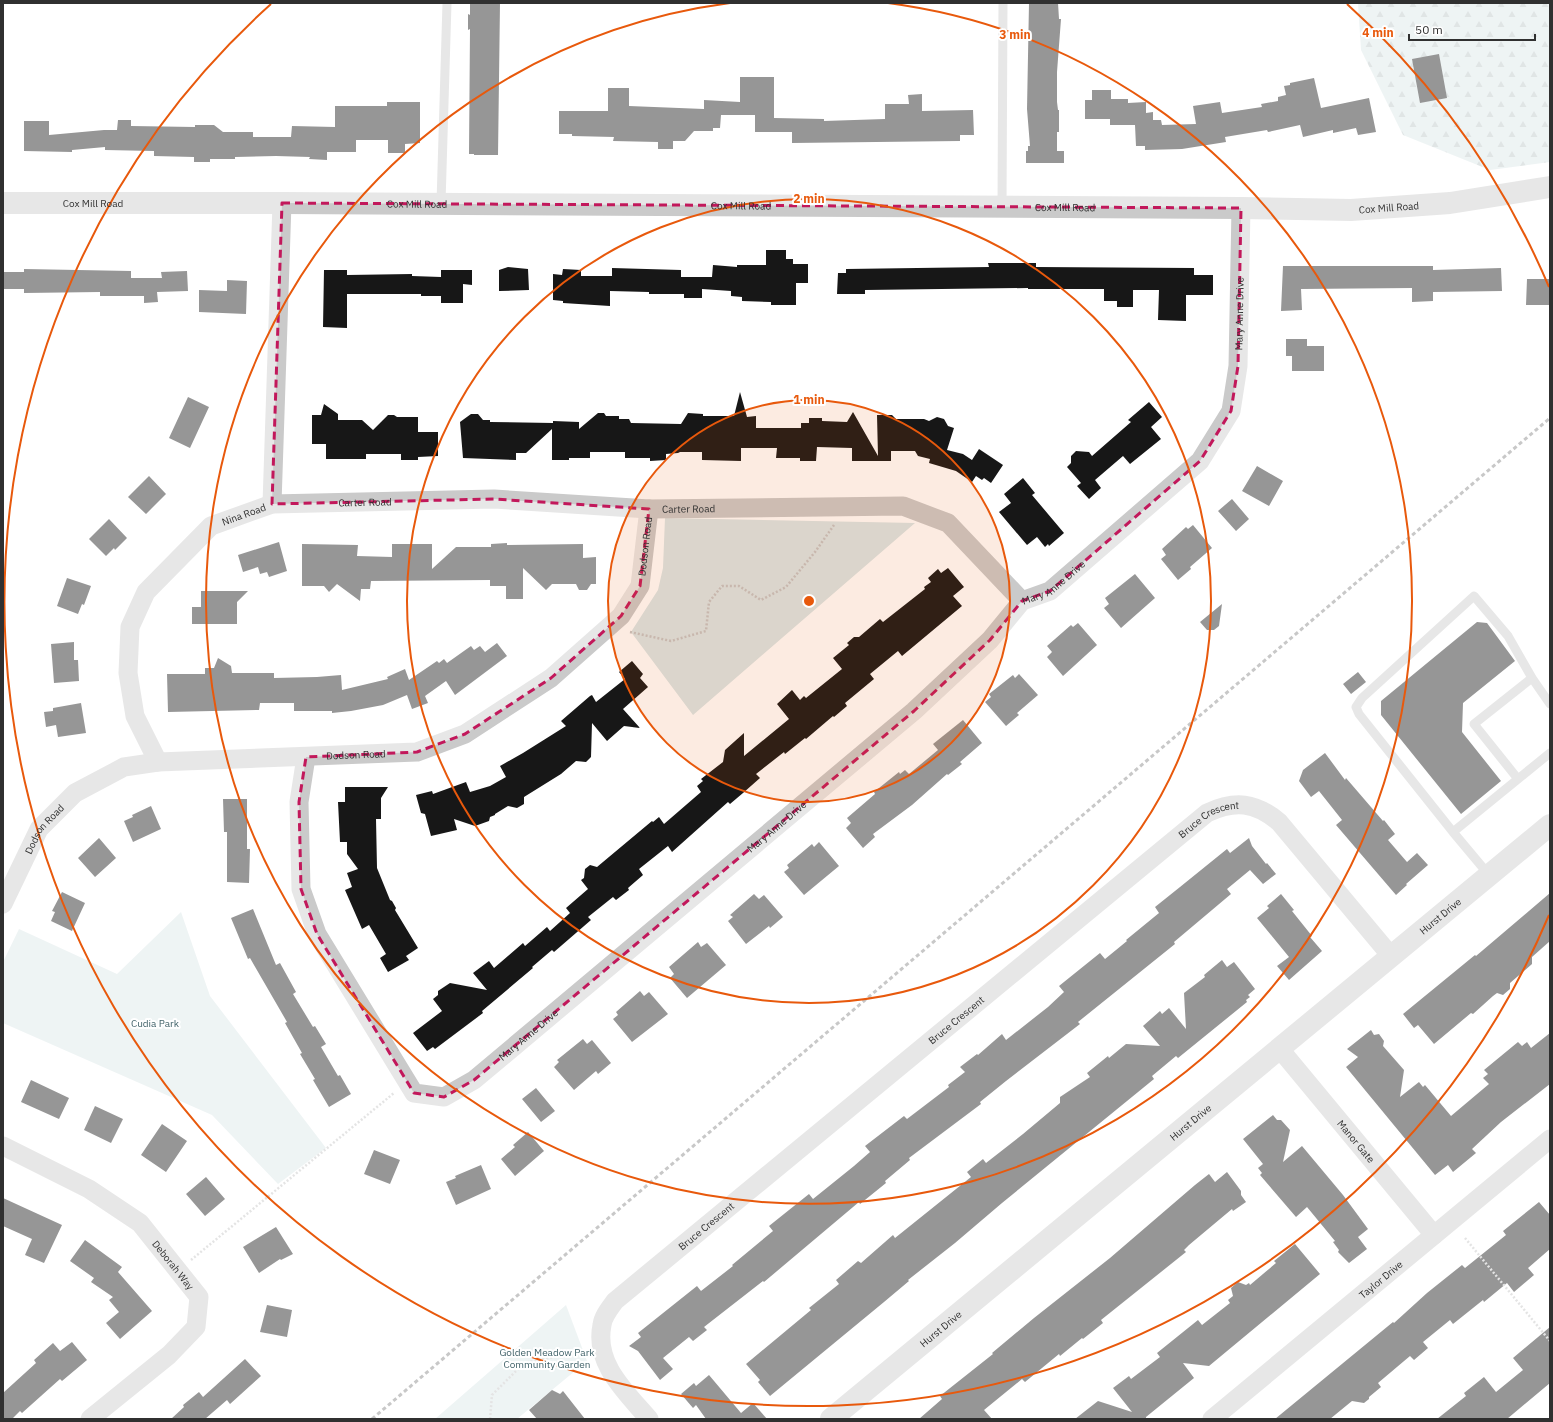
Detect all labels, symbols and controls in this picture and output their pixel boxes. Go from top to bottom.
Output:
scale bar [1409,16,1535,42]
text: 50 m [1415,22,1443,37]
text: 4 min [1362,25,1394,40]
text: 3 min [999,27,1031,42]
text: 2 min [793,191,825,206]
street label: Cox Mill Road [63,197,123,210]
street label: Cox Mill Road [387,198,447,211]
street label: Cox Mill Road [711,199,771,213]
street label: Cox Mill Road [1358,199,1420,216]
street label: Cox Mill Road [1035,201,1095,214]
street label: Mary Anne Drive [1232,276,1247,351]
text: 1 min [793,392,825,407]
street label: Carter Road [338,495,392,510]
street label: Nina Road [220,501,268,529]
street label: Carter Road [662,502,715,516]
street label: Dodson Road [635,516,655,577]
street label: Mary Anne Drive [1020,557,1088,608]
centre of rings [802,594,816,608]
street label: Dodson Road [326,747,386,763]
street label: Mary Anne Drive [744,798,809,855]
street label: Bruce Crescent [1176,799,1240,841]
street label: Dodson Road [22,802,67,856]
street label: Hurst Drive [1417,895,1464,937]
street label: Bruce Crescent [926,993,987,1047]
street label: Mary Anne Drive [496,1006,561,1064]
park label: Cudia Park [131,1017,180,1030]
street label: Hurst Drive [1167,1101,1215,1144]
street label: Manor Gate [1334,1117,1378,1166]
street label: Bruce Crescent [676,1199,737,1253]
street label: Deborah Way [149,1238,197,1293]
street label: Taylor Drive [1356,1257,1406,1302]
street label: Hurst Drive [917,1308,965,1350]
park label: Golden Meadow Park Community Garden [499,1346,595,1371]

